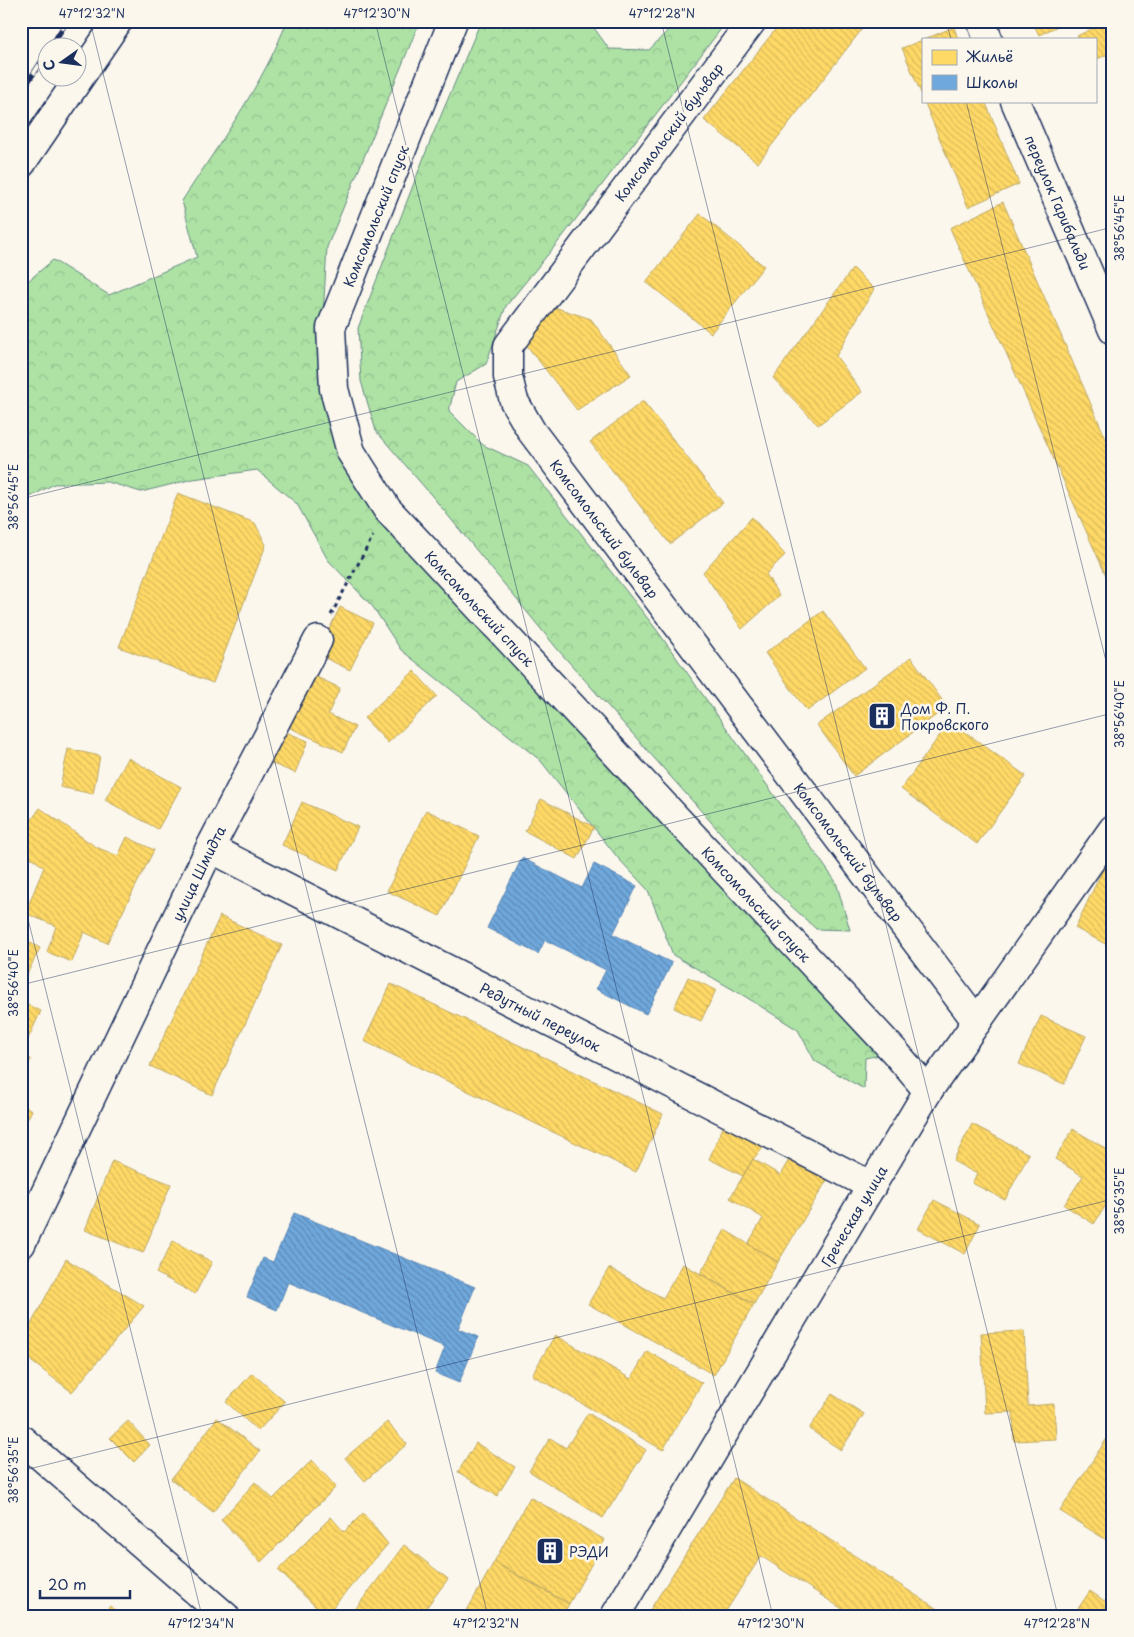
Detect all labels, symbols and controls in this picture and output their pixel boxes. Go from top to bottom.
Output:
text: 47°12'32"N [59,4,125,22]
text: 47°12'30"N [344,4,410,22]
text: 47°12'28"N [629,4,695,22]
north arrow [38,38,88,88]
legend [922,38,1096,102]
text: Жильё [965,44,1013,67]
text: С [37,58,60,73]
street label: Комсомольский бульвар [610,58,728,206]
text: Школы [966,70,1018,93]
street label: переулок Гарибальди [1020,131,1096,273]
street label: Комсомольский спуск [338,141,414,290]
text: 38°56'45"E [1110,195,1128,261]
street label: Комсомольский бульвар [546,455,664,603]
text: 38°56'45"E [4,464,22,530]
street label: Комсомольский спуск [420,546,540,671]
text: 38°56'40"E [1110,680,1128,748]
place label: Дом Ф. П. Покровского [900,698,989,735]
building icon: Дом Ф. П. Покровского [867,701,897,731]
street label: Комсомольский бульвар [789,778,908,926]
street label: улица Шмидта [166,821,231,925]
street label: Комсомольский спуск [697,841,816,967]
text: 38°56'40"E [4,949,22,1017]
street label: Редутный переулок [476,977,605,1057]
street label: Греческая улица [815,1161,892,1270]
text: 38°56'35"E [1110,1168,1128,1234]
text: 38°56'35"E [4,1437,22,1503]
building icon: РЭДИ [535,1536,565,1566]
place label: РЭДИ [569,1541,609,1562]
scale bar [40,1567,130,1599]
text: 20 m [48,1572,87,1595]
text: 47°12'34"N [168,1614,234,1632]
text: 47°12'32"N [453,1614,519,1632]
text: 47°12'30"N [738,1614,804,1632]
text: 47°12'28"N [1024,1614,1090,1632]

